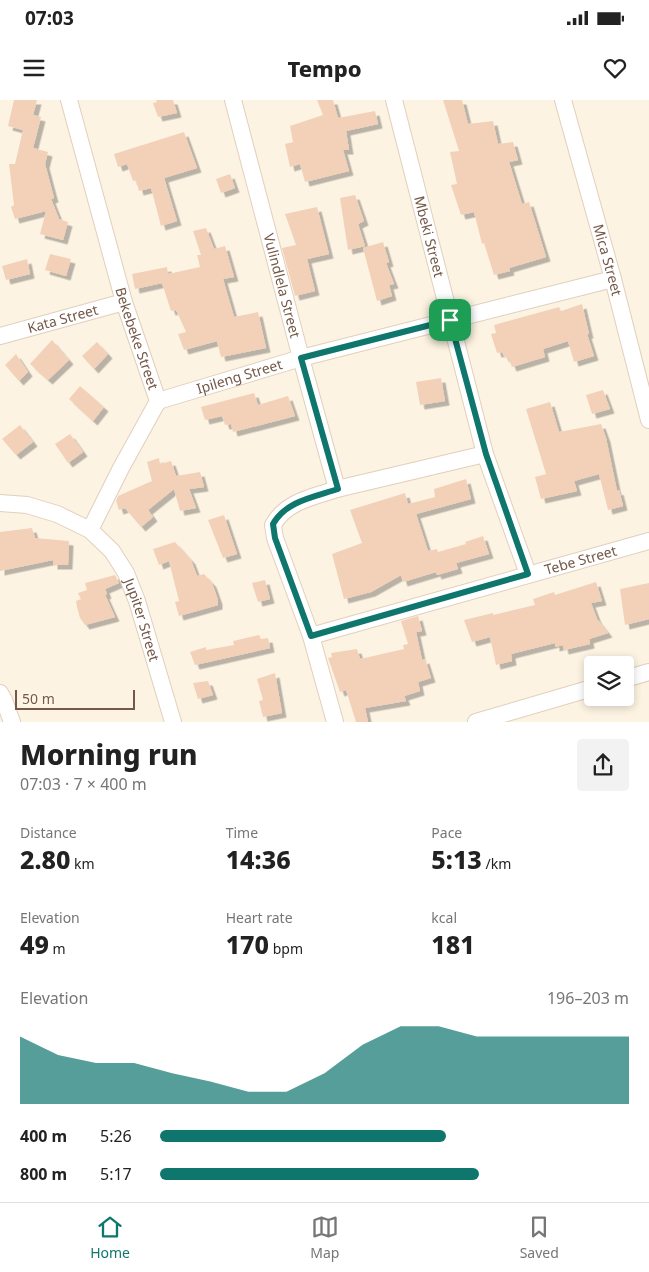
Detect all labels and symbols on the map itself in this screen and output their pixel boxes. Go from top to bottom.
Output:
street label: Mbeki Street [410,194,449,279]
street label: Mica Street [589,222,627,298]
street label: Vulindlela Street [260,231,305,340]
street label: Bekebeke Street [111,285,163,392]
pin [429,299,471,341]
street label: Kata Street [25,300,100,337]
street label: Ipileng Street [194,354,284,398]
street label: Tebe Street [542,541,619,579]
street label: Jupiter Street [119,573,164,663]
scale bar [15,687,135,710]

